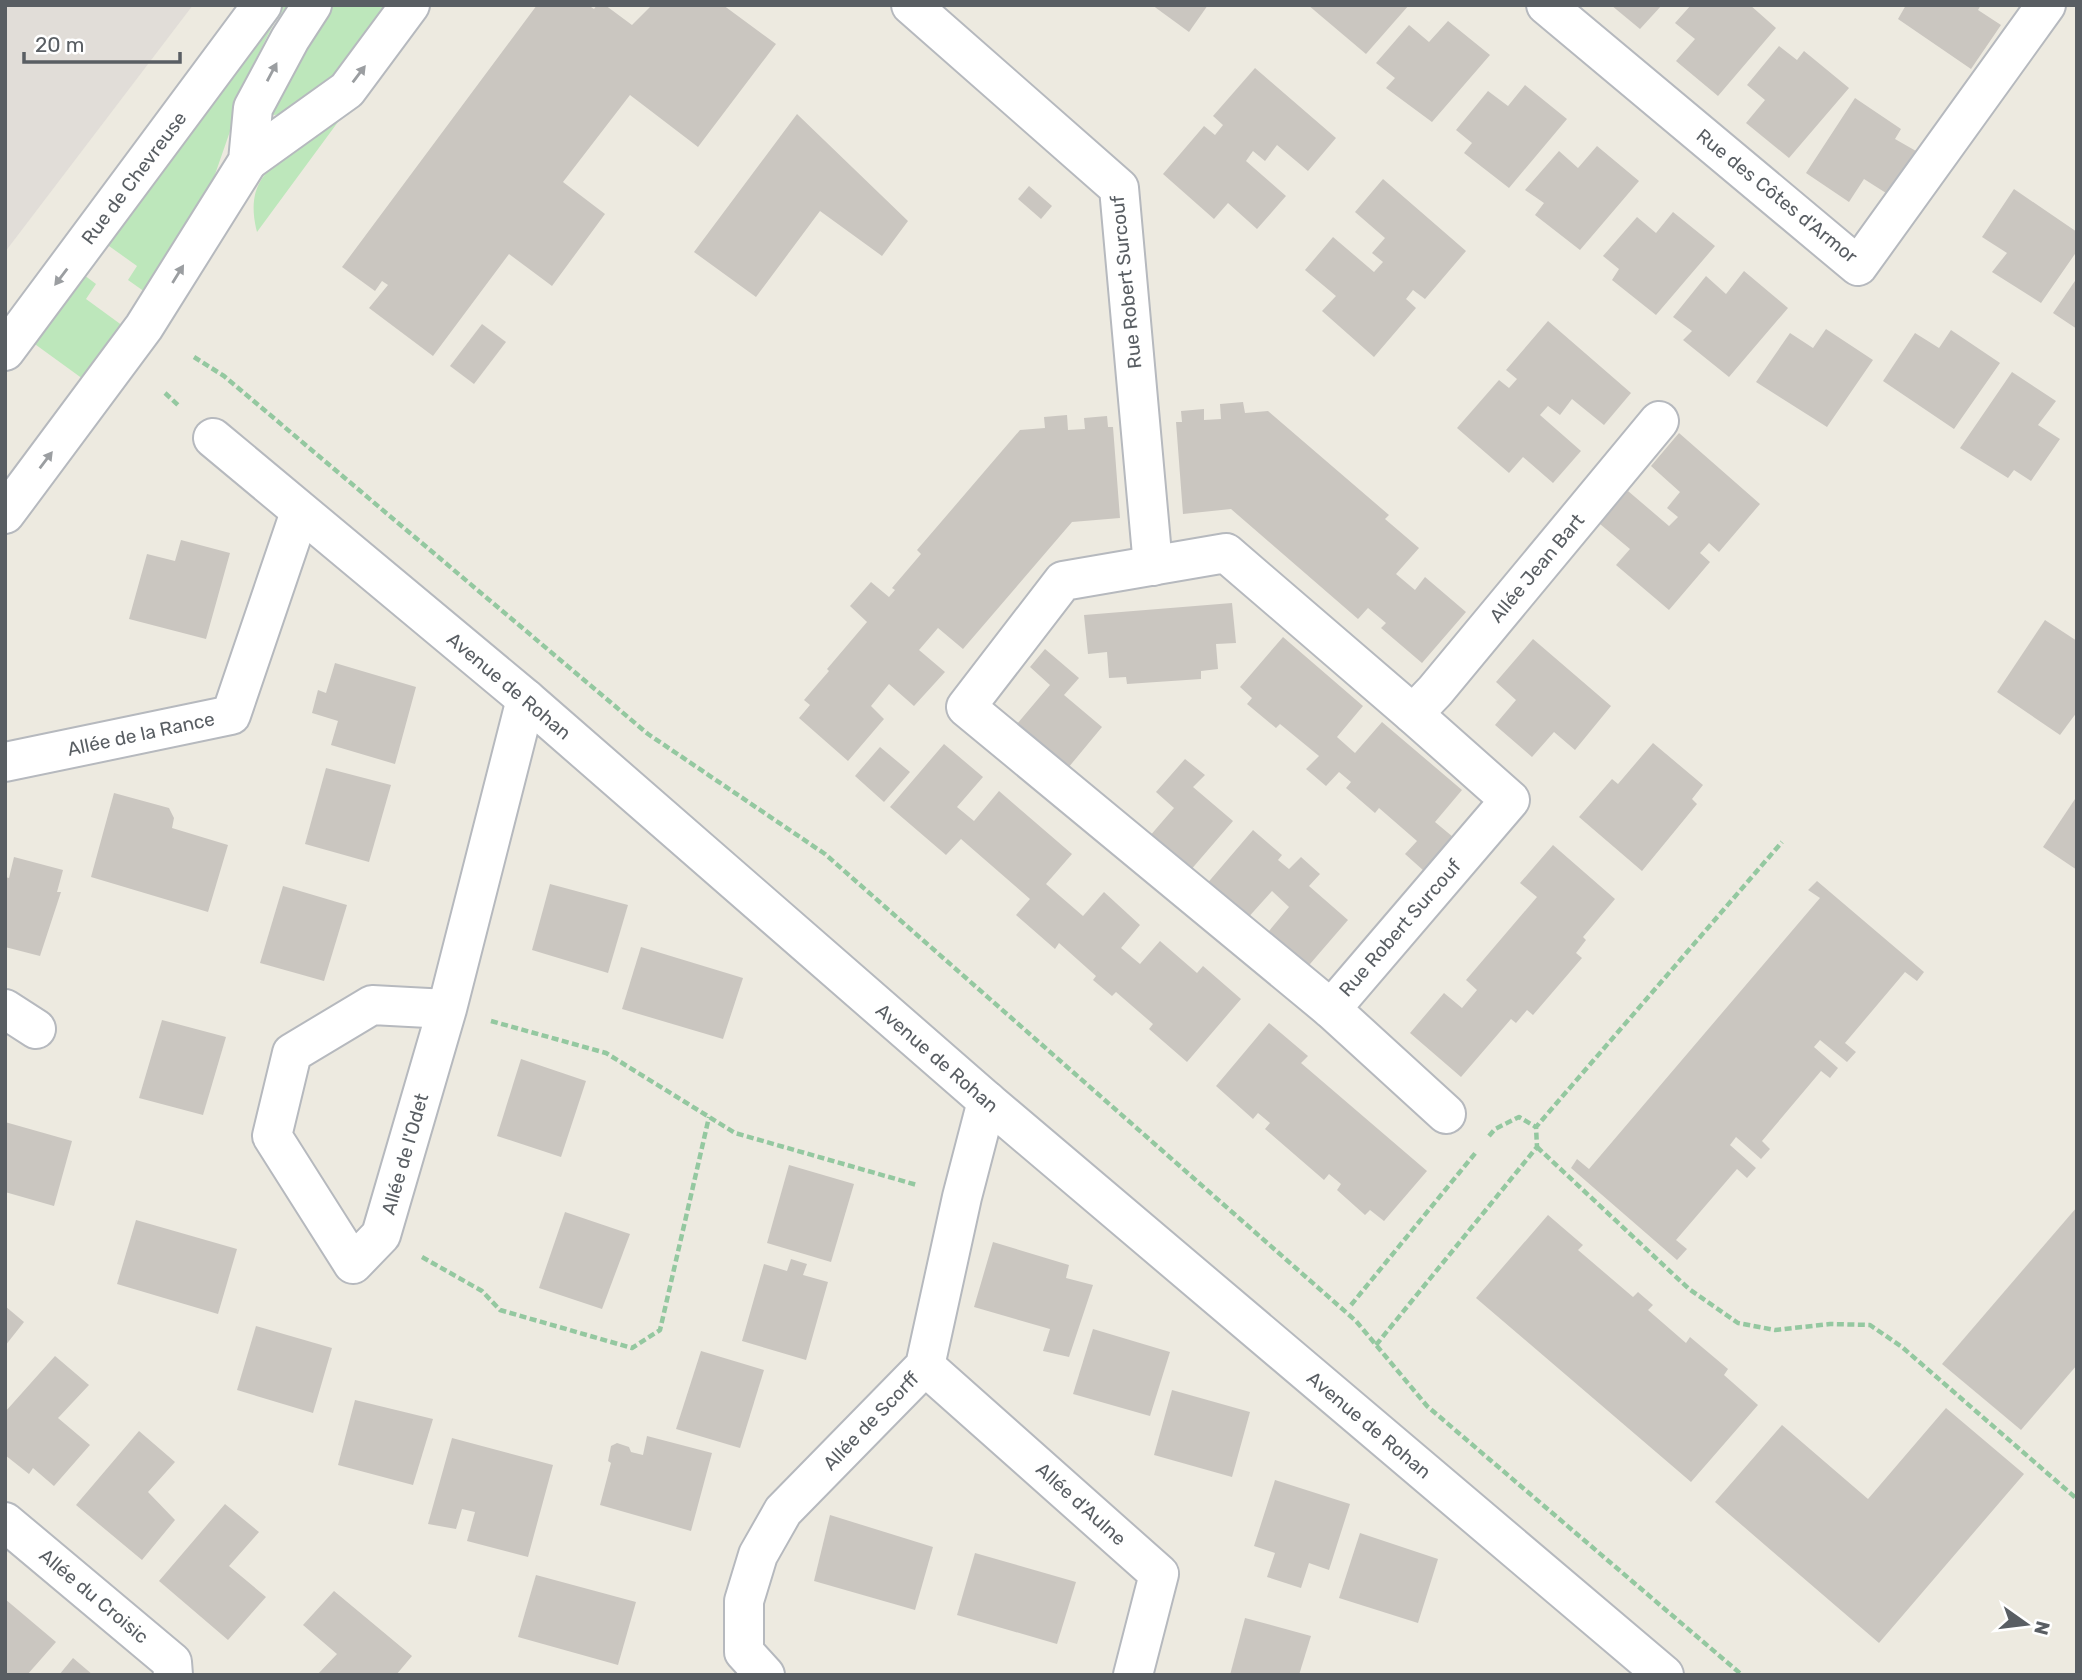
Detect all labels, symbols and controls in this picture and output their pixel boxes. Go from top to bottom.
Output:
scale bar [24,21,180,65]
text: 20 m [35,32,84,57]
one-way arrow [266,62,278,82]
one-way arrow [351,65,365,83]
street label: Rue de Chevreuse [77,107,191,249]
street label: Rue des Côtes d'Armor [1692,124,1863,269]
street label: Rue Robert Surcouf [1105,194,1147,370]
one-way arrow [171,265,184,284]
one-way arrow [54,267,68,286]
one-way arrow [39,450,53,469]
street label: Allée Jean Bart [1485,508,1590,627]
street label: Avenue de Rohan [442,627,576,745]
street label: Allée de la Rance [65,707,217,761]
street label: Rue Robert Surcouf [1334,854,1466,1001]
street label: Avenue de Rohan [871,999,1003,1117]
street label: Allée de l'Odet [377,1090,433,1217]
street label: Allée de Scorff [818,1366,924,1475]
street label: Avenue de Rohan [1302,1366,1436,1484]
street label: Allée d'Aulne [1031,1458,1131,1550]
street label: Allée du Croisic [35,1544,153,1648]
north arrow [1991,1589,2061,1659]
text: N [2029,1619,2055,1637]

